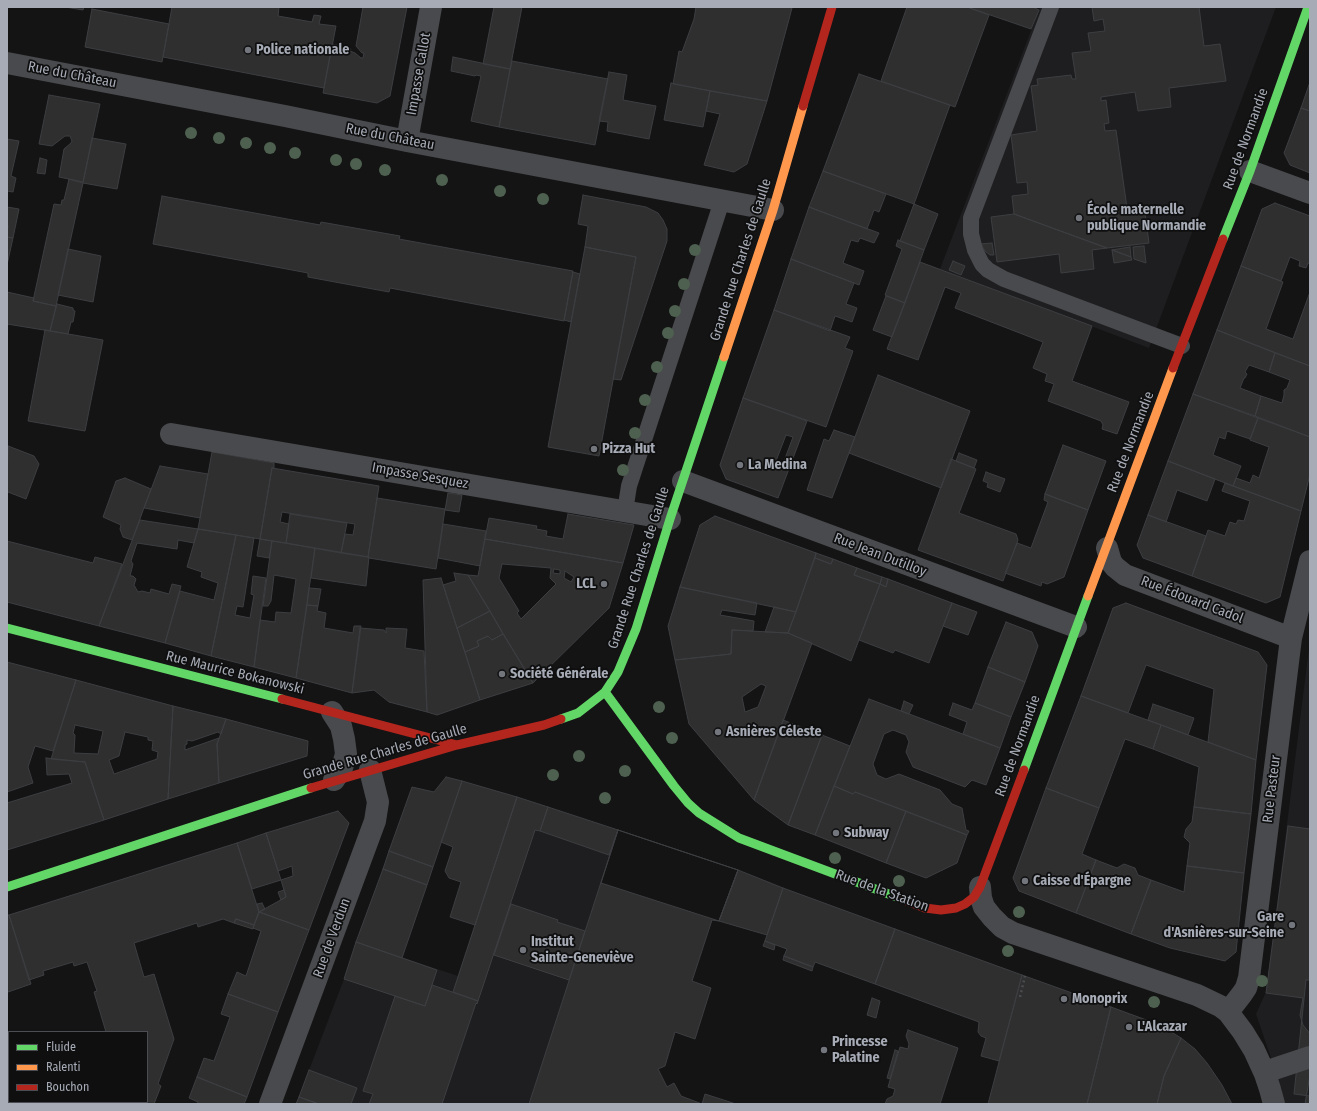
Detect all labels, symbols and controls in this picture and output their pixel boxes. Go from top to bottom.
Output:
street label: Impasse Callot [403,31,435,117]
place label: Police nationale [256,42,349,58]
marker: Police nationale [243,45,253,55]
street label: Rue du Château [26,58,118,92]
street label: Rue de Normandie [1220,86,1272,192]
street label: Rue du Château [344,120,436,154]
street label: Grande Rue Charles de Gaulle [707,177,775,343]
place label: École maternelle publique Normandie [1087,202,1206,234]
marker: École maternelle publique Normandie [1074,213,1084,223]
street label: Rue de Normandie [1104,389,1158,495]
place label: Pizza Hut [602,441,655,457]
marker: Pizza Hut [589,444,599,454]
place label: La Medina [748,457,807,473]
street label: Impasse Sesquez [371,459,469,493]
marker: La Medina [735,460,745,470]
street label: Grande Rue Charles de Gaulle [605,485,673,651]
street label: Rue Jean Dutilloy [831,530,929,580]
street label: Rue Édouard Cadol [1138,573,1246,627]
place label: LCL [576,576,596,592]
marker: LCL [599,579,609,589]
street label: Rue Maurice Bokanowski [164,648,306,698]
place label: Société Générale [510,666,608,682]
marker: Société Générale [497,669,507,679]
street label: Rue de Normandie [992,693,1044,799]
street label: Grande Rue Charles de Gaulle [301,721,469,783]
place label: Asnières Céleste [726,724,822,740]
marker: Asnières Céleste [713,727,723,737]
street label: Rue Pasteur [1260,754,1284,824]
place label: Subway [844,825,889,841]
marker: Subway [831,828,841,838]
street label: Rue de la Station [833,866,931,916]
place label: Caisse d'Épargne [1033,873,1131,889]
marker: Caisse d'Épargne [1020,876,1030,886]
street label: Rue de Verdun [310,896,354,980]
place label: Gare d'Asnières-sur-Seine [1164,909,1284,942]
marker: Gare d'Asnières-sur-Seine [1287,920,1297,930]
place label: Institut Sainte-Geneviève [531,934,634,966]
marker: Institut Sainte-Geneviève [518,945,528,955]
place label: Monoprix [1072,991,1127,1007]
marker: Monoprix [1059,994,1069,1004]
place label: L'Alcazar [1137,1019,1187,1035]
marker: L'Alcazar [1124,1022,1134,1032]
legend [8,1031,148,1103]
place label: Princesse Palatine [832,1034,888,1066]
text: Fluide [46,1040,76,1054]
marker: Princesse Palatine [819,1045,829,1055]
text: Ralenti [46,1060,81,1074]
text: Bouchon [46,1080,89,1094]

